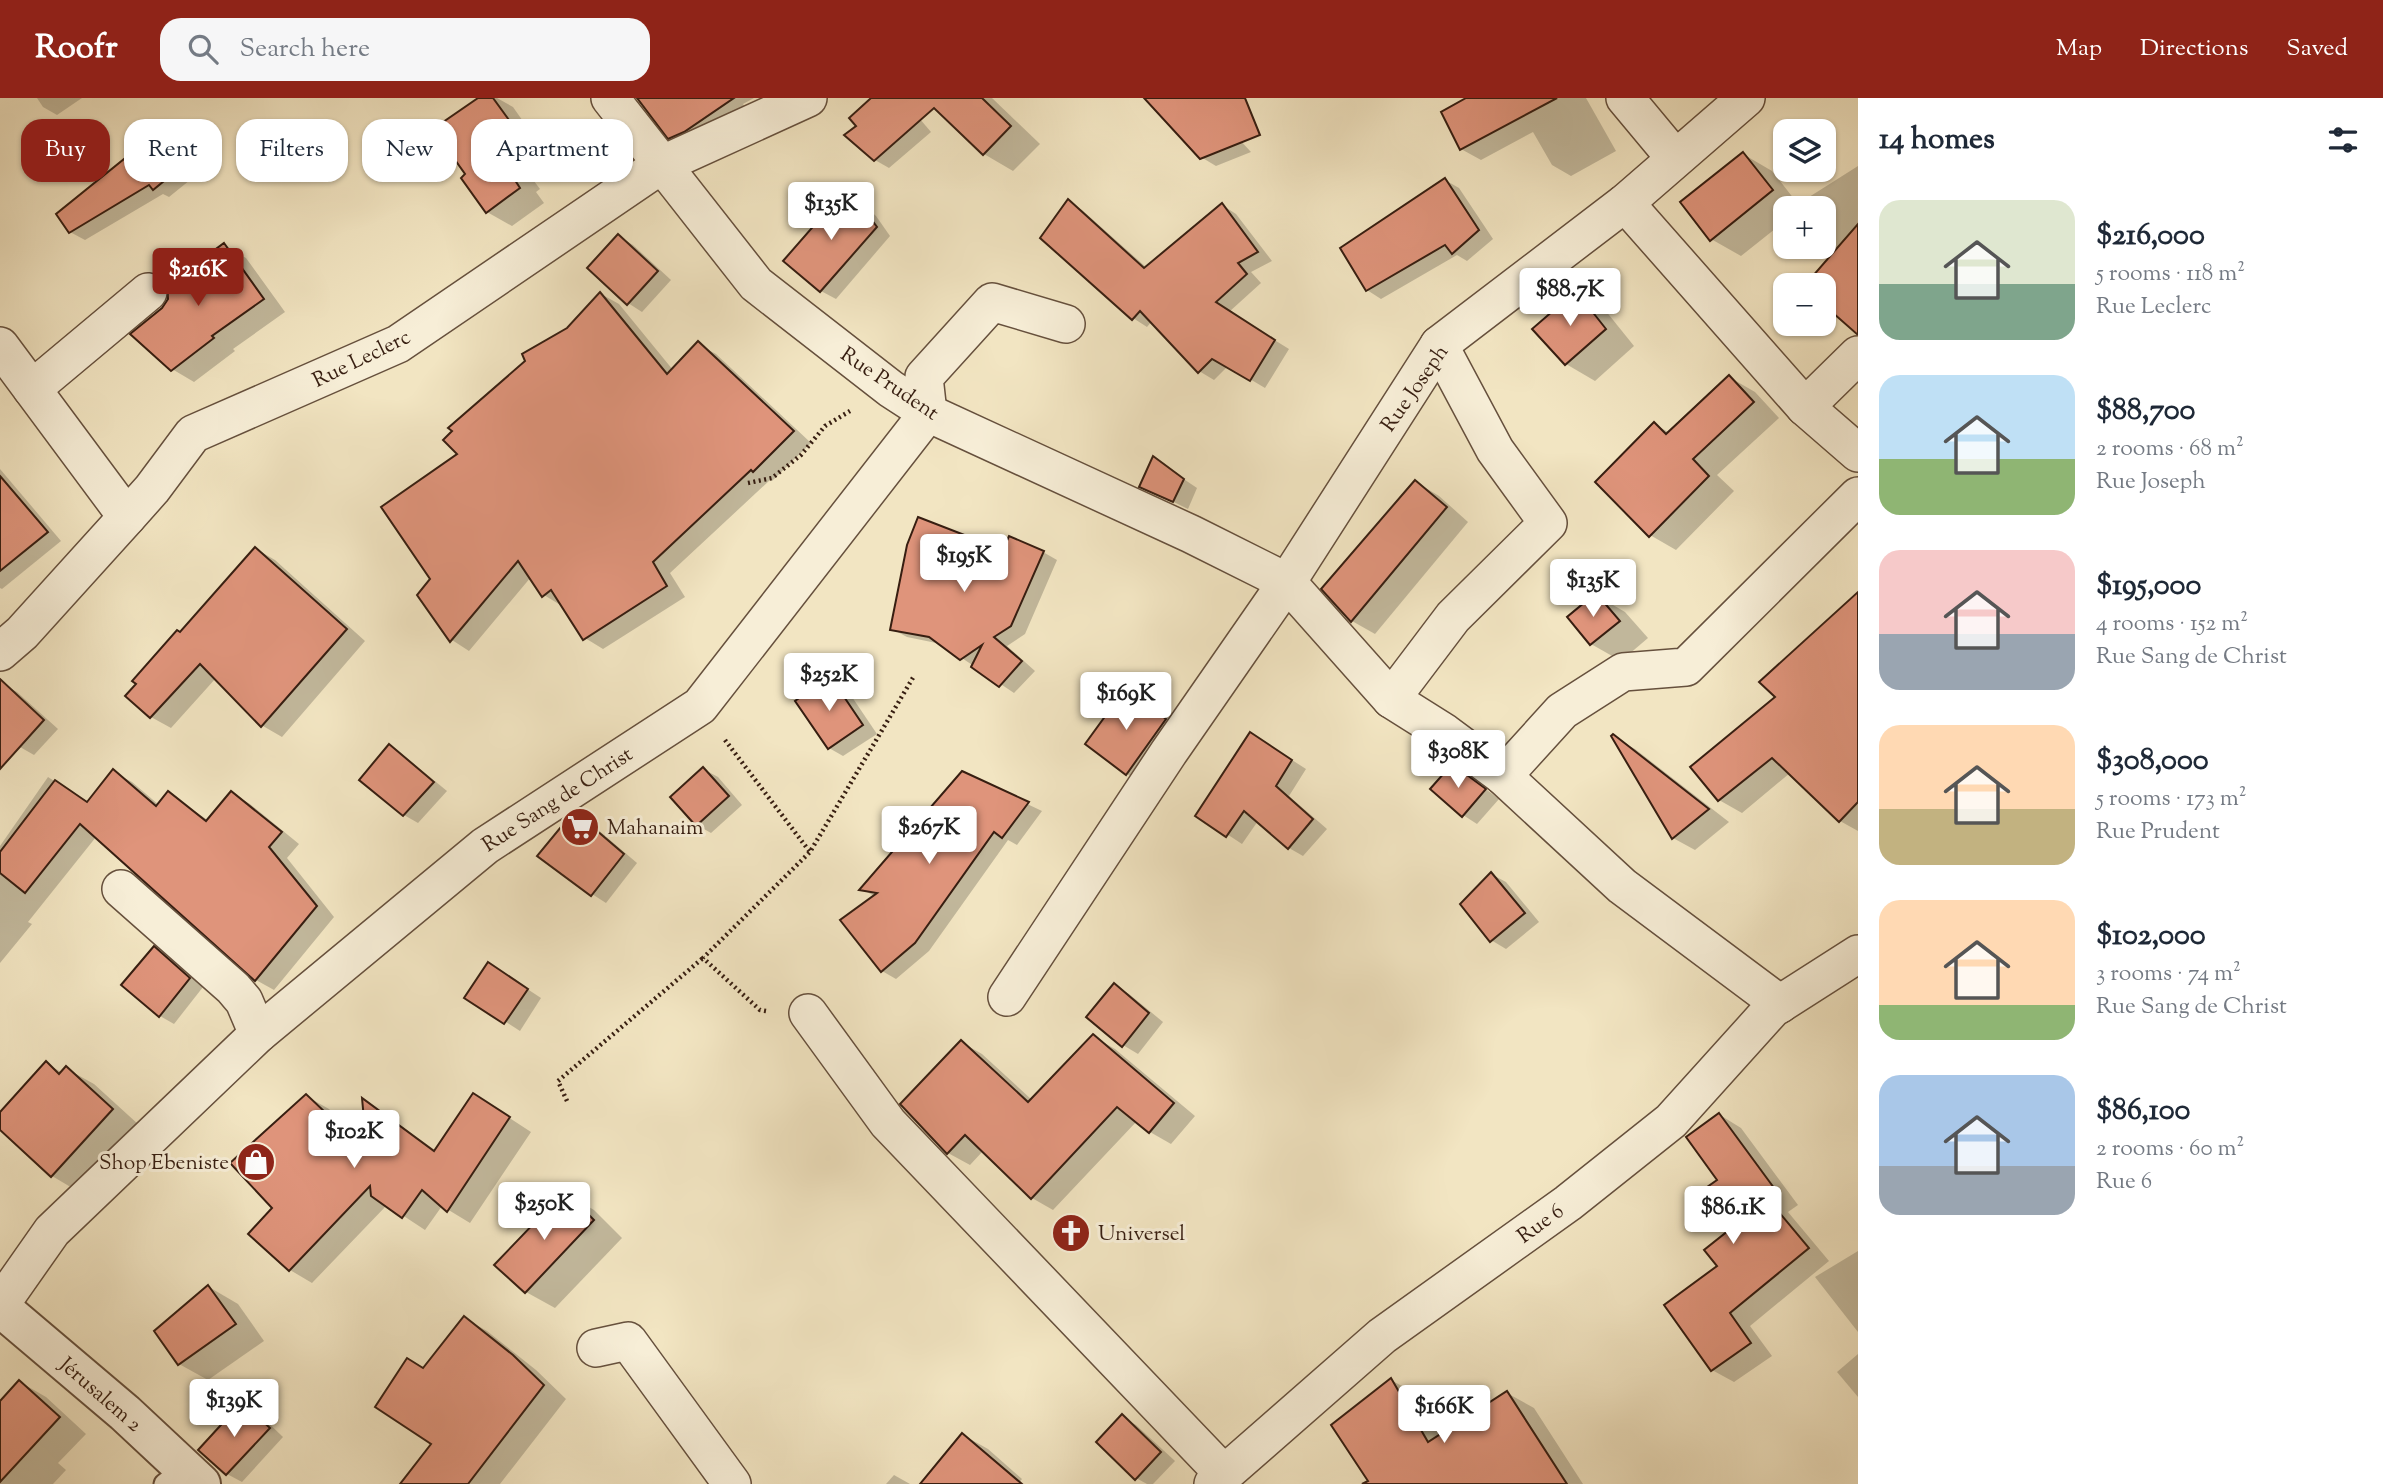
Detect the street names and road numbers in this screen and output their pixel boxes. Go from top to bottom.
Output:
street label: Rue Leclerc [308,323,416,396]
street label: Rue Joseph [1375,340,1457,439]
street label: Rue Prudent [834,341,944,429]
street label: Rue Sang de Christ [477,741,639,861]
street label: Rue 6 [1512,1197,1571,1252]
street label: Jérusalem 2 [51,1350,148,1440]

